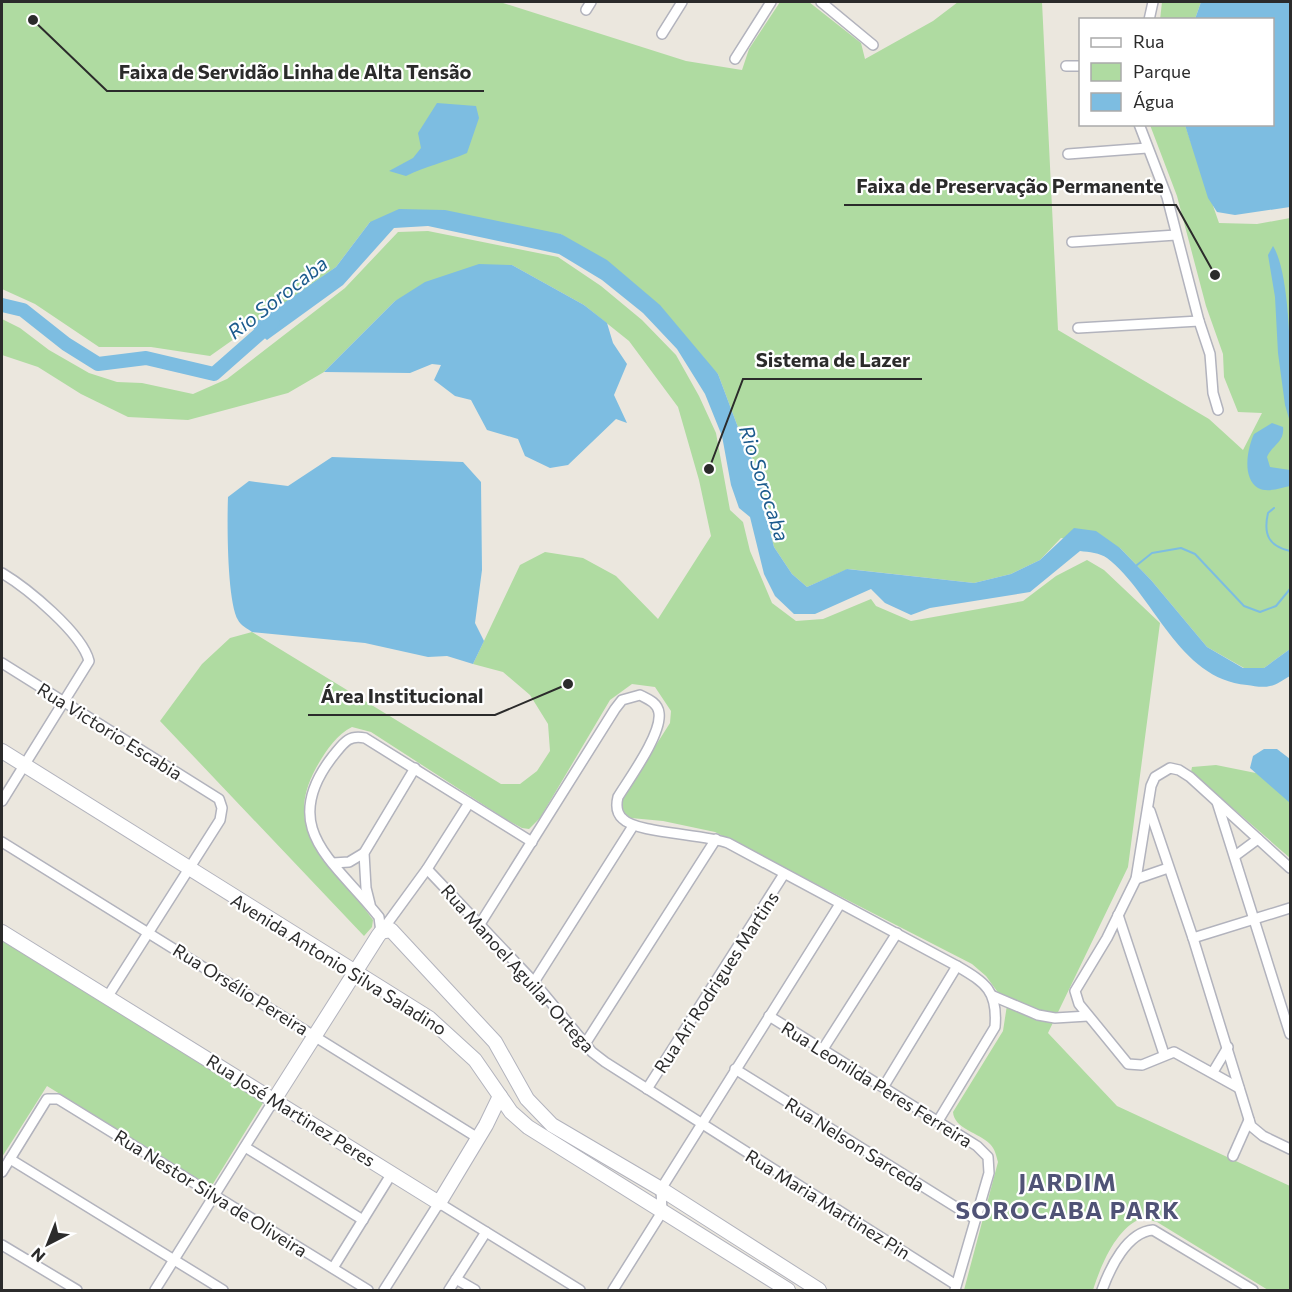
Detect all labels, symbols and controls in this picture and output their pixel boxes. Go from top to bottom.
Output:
legend [1079,18,1274,126]
text: Rua [1133,30,1164,52]
callout: Faixa de Servidão Linha de Alta Tensão [107,53,484,91]
text: Faixa de Servidão Linha de Alta Tensão [119,59,471,83]
text: Parque [1133,60,1191,82]
text: Água [1133,90,1174,112]
callout: Faixa de Preservação Permanente [844,167,1176,205]
text: Faixa de Preservação Permanente [856,173,1164,197]
water label: Rio Sorocaba [222,251,332,343]
callout: Sistema de Lazer [743,341,922,379]
text: Sistema de Lazer [756,347,910,371]
water label: Rio Sorocaba [735,422,795,544]
callout: Área Institucional [308,677,495,715]
street label: Rua Victorio Escabia [34,678,186,784]
text: Área Institucional [321,683,483,707]
street label: Rua Manoel Aguilar Ortega [437,879,599,1057]
street label: Rua Ari Rodrigues Martins [649,887,783,1077]
street label: Avenida Antonio Silva Saladino [227,888,451,1040]
street label: Rua Orsélio Pereira [169,938,313,1040]
street label: Rua Leonilda Peres Ferreira [778,1016,976,1152]
street label: Rua José Martinez Peres [203,1049,379,1171]
street label: Rua Nelson Sarceda [781,1092,929,1196]
street label: Rua Nestor Silva de Oliveira [111,1125,311,1261]
street label: Rua Maria Martinez Pin [742,1144,914,1264]
district label: JARDIM SOROCABA PARK [955,1167,1181,1224]
north arrow [18,1214,78,1274]
text: N [27,1244,48,1267]

